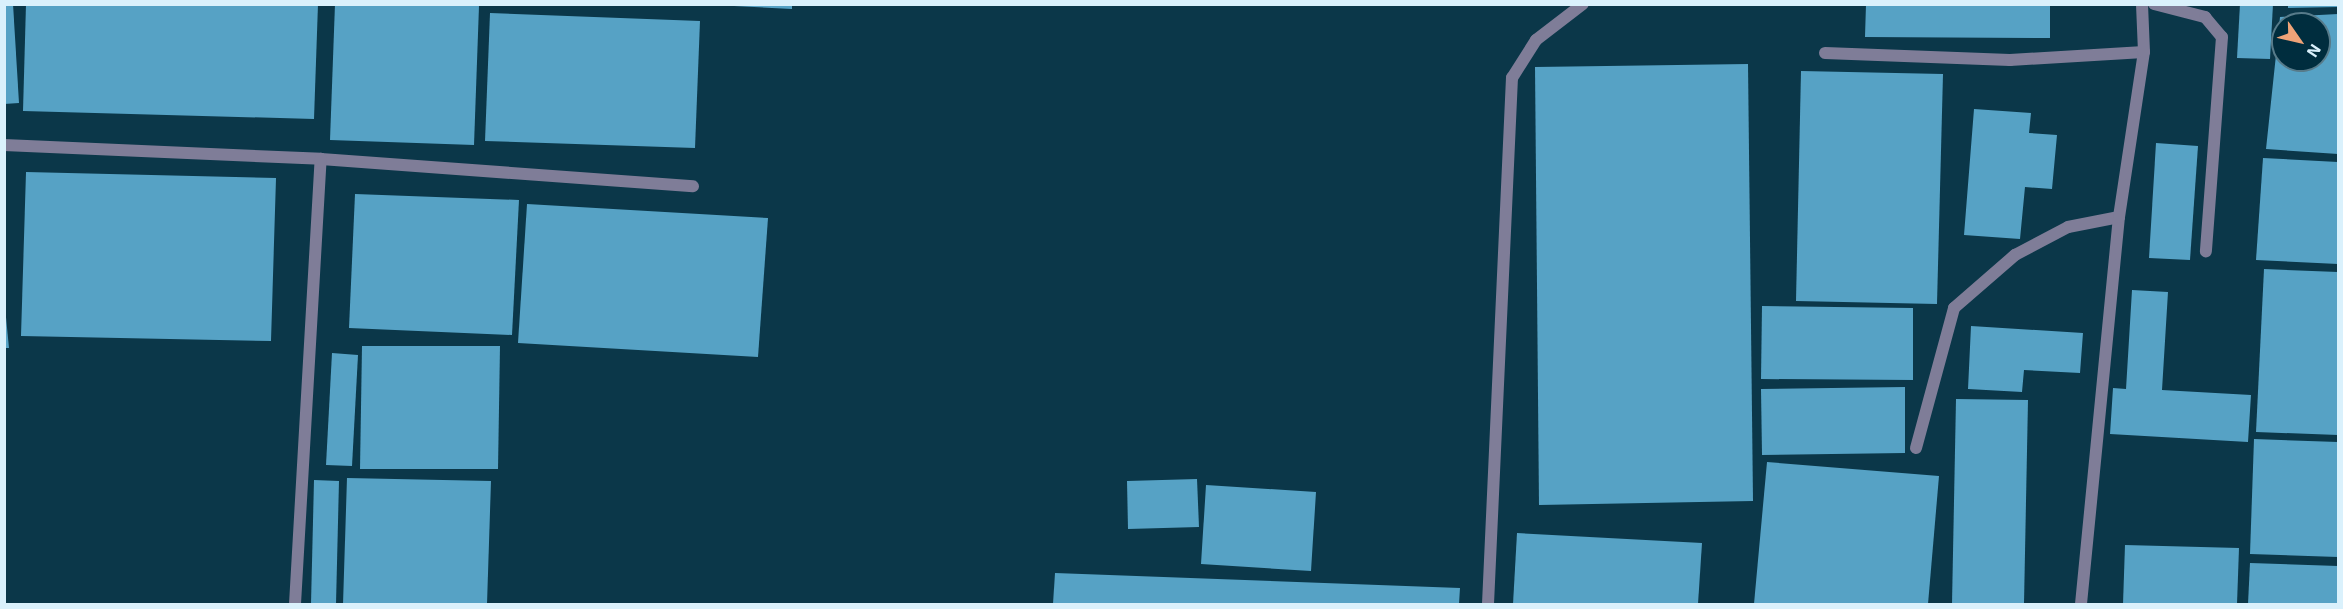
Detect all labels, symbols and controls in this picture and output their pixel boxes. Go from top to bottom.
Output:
north arrow [2271,12,2331,72]
text: N [2304,41,2326,61]

